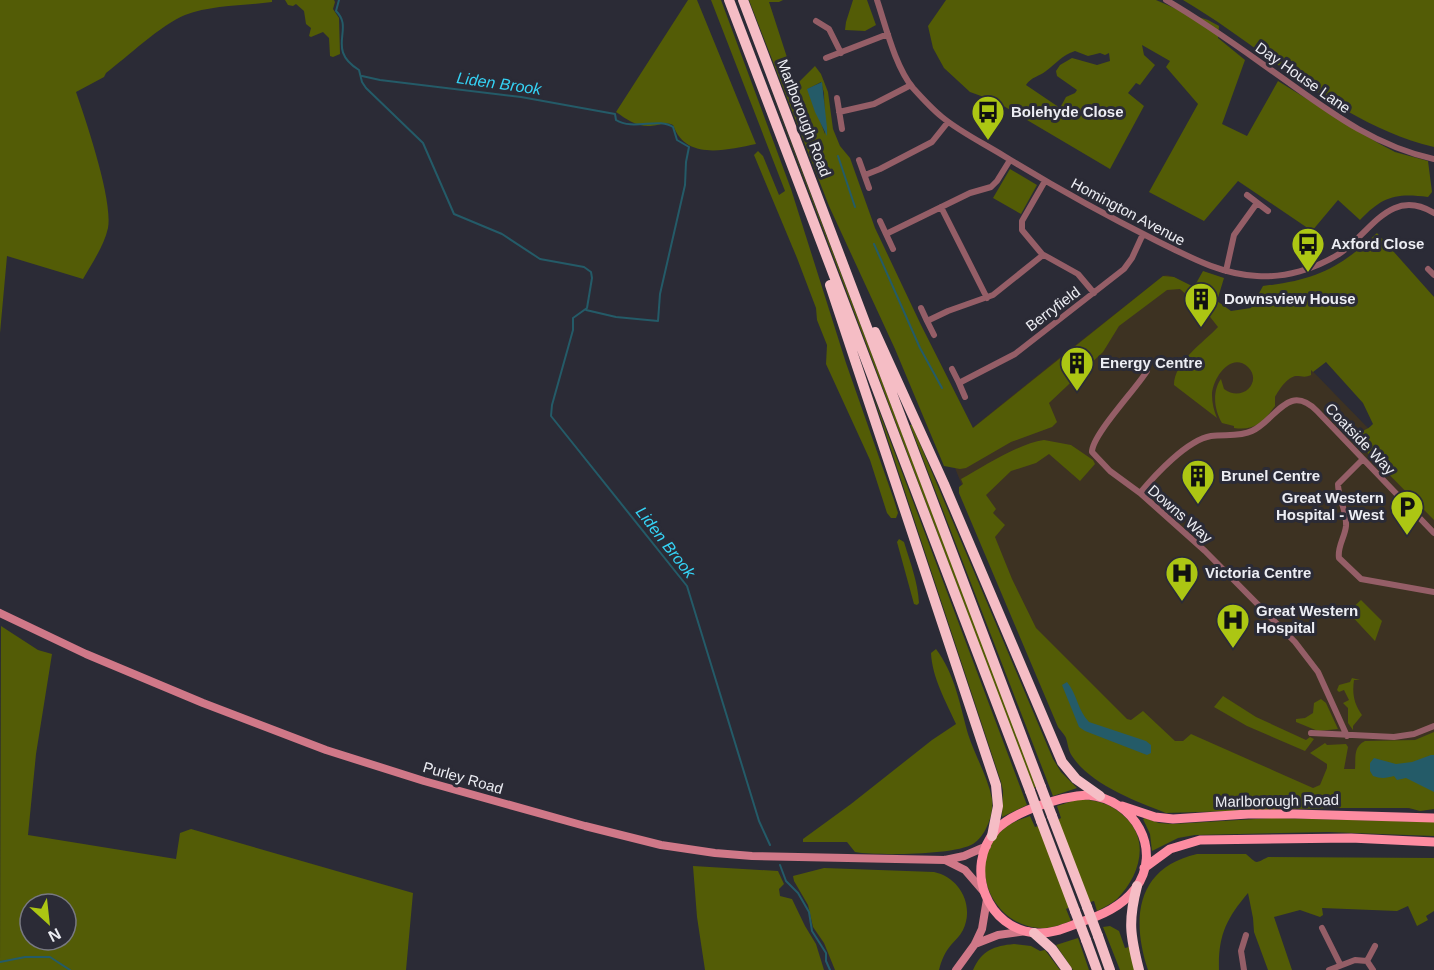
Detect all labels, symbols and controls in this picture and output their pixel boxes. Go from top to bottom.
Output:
street label: Day House Lane [1253,39,1354,117]
street label: Marlborough Road [774,57,835,179]
water label: Liden Brook [455,69,543,98]
bus stop icon: Bolehyde Close [970,94,1006,141]
place label: Bolehyde Close [1011,103,1124,120]
street label: Homington Avenue [1068,174,1188,249]
bus stop icon: Axford Close [1290,226,1326,273]
place label: Axford Close [1331,235,1424,252]
building icon: Downsview House [1183,281,1219,328]
street label: Berryfield [1022,283,1083,334]
place label: Downsview House [1224,290,1356,307]
building icon: Energy Centre [1059,345,1095,392]
place label: Energy Centre [1100,354,1203,371]
street label: Coatside Way [1322,399,1399,478]
building icon: Brunel Centre [1180,458,1216,505]
place label: Brunel Centre [1221,467,1320,484]
street label: Downs Way [1145,481,1216,546]
place label: Great Western Hospital - West [1276,489,1384,523]
parking icon: Great Western Hospital - West [1389,489,1425,536]
water label: Liden Brook [633,503,699,582]
hospital icon: Victoria Centre [1164,555,1200,602]
place label: Victoria Centre [1205,564,1311,581]
hospital icon: Great Western Hospital [1215,602,1251,649]
place label: Great Western Hospital [1256,602,1358,636]
street label: Purley Road [421,758,505,797]
street label: Marlborough Road [1215,791,1339,810]
north arrow [18,892,78,952]
text: N [46,925,64,945]

